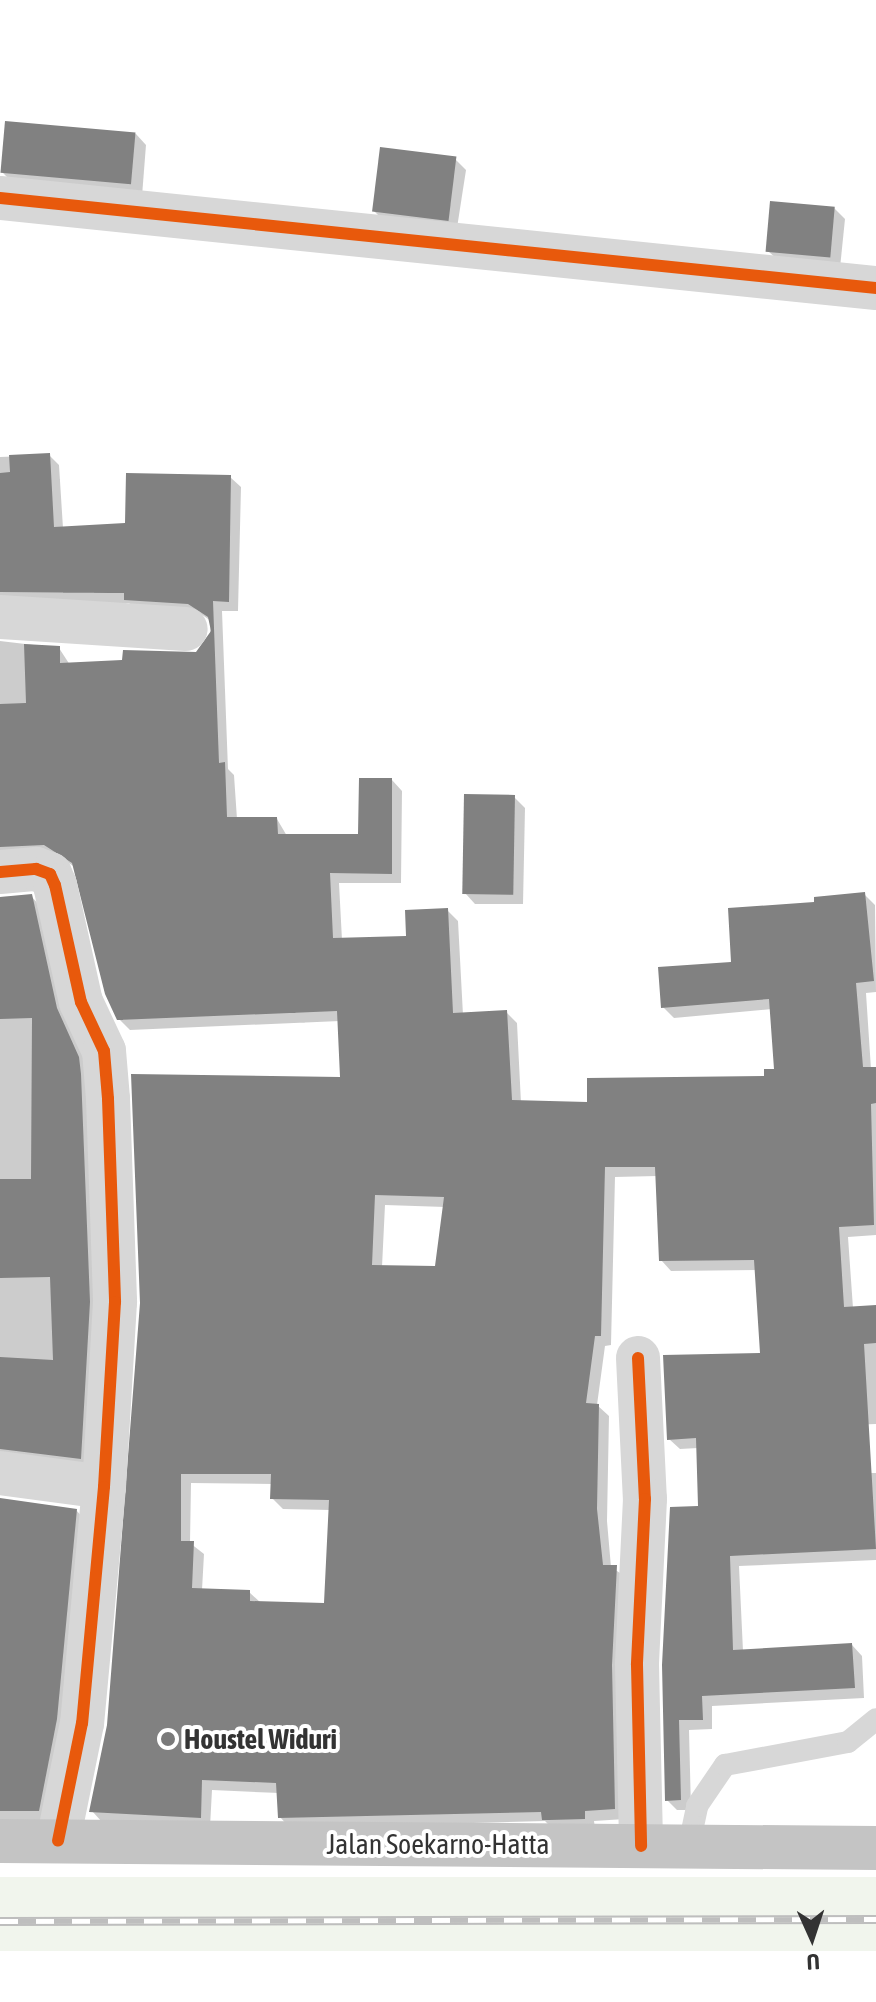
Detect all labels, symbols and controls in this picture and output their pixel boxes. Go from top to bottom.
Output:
place label: Houstel Widuri [184,1722,337,1756]
marker: Houstel Widuri [159,1730,177,1748]
street label: Jalan Soekarno-Hatta [326,1827,550,1861]
north arrow [772,1898,852,1978]
text: U [806,1949,820,1975]

